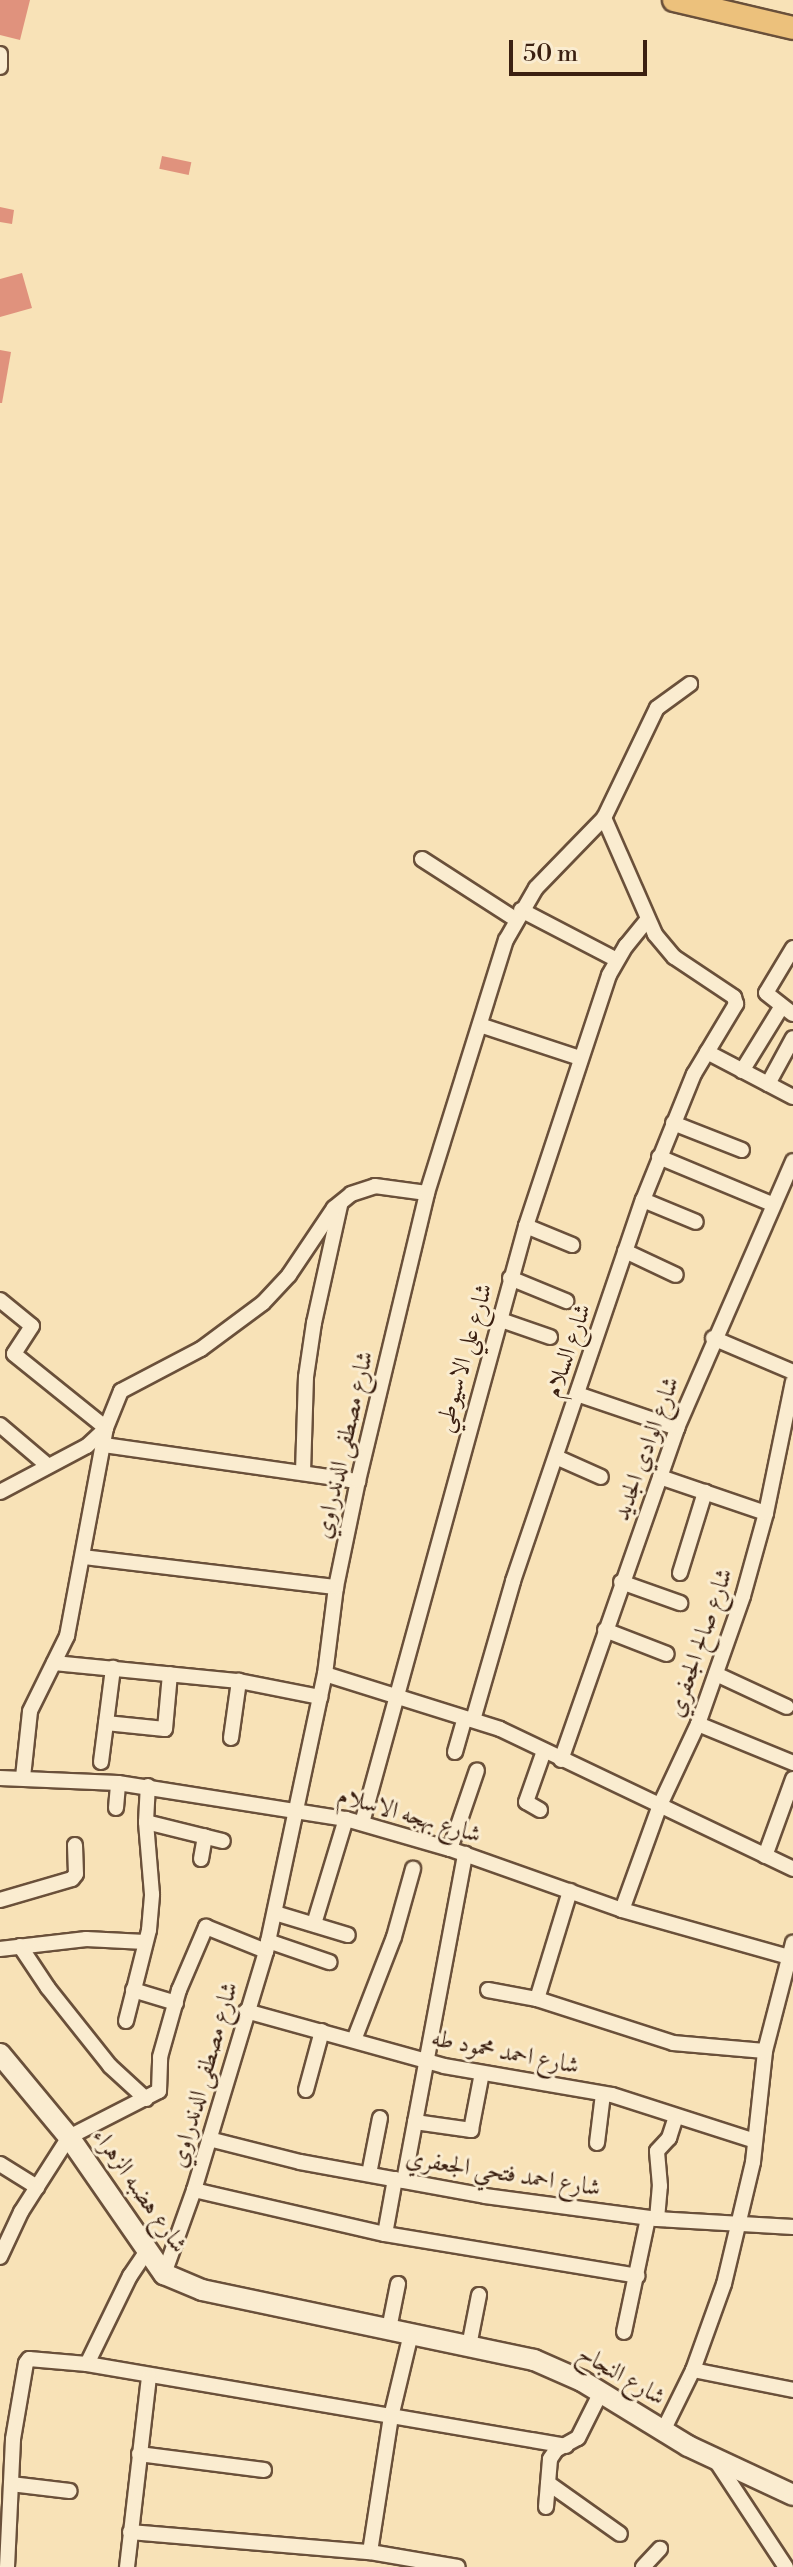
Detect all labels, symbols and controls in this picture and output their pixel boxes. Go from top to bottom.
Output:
scale bar [513,24,651,74]
text: 50 m [523,39,578,69]
street label: شارع علي الاسيوطي [430,1281,500,1435]
street label: شارع السلام [540,1300,598,1402]
street label: شارع مصطفى الدندراوي [309,1348,381,1542]
street label: شارع الوادي الجديد [608,1373,686,1525]
street label: شارع صالح الجعفري [662,1565,740,1721]
street label: شارع بهجه الاسلام [334,1782,484,1850]
street label: شارع مصطفى الدندراوي [165,1979,245,2171]
street label: شارع احمد محمود طه [429,2025,581,2081]
street label: شارع هضبه الزهراء [85,2123,193,2259]
street label: شارع احمد فتحي الجعفري [403,2144,603,2204]
street label: شارع النجاح [572,2340,670,2412]

